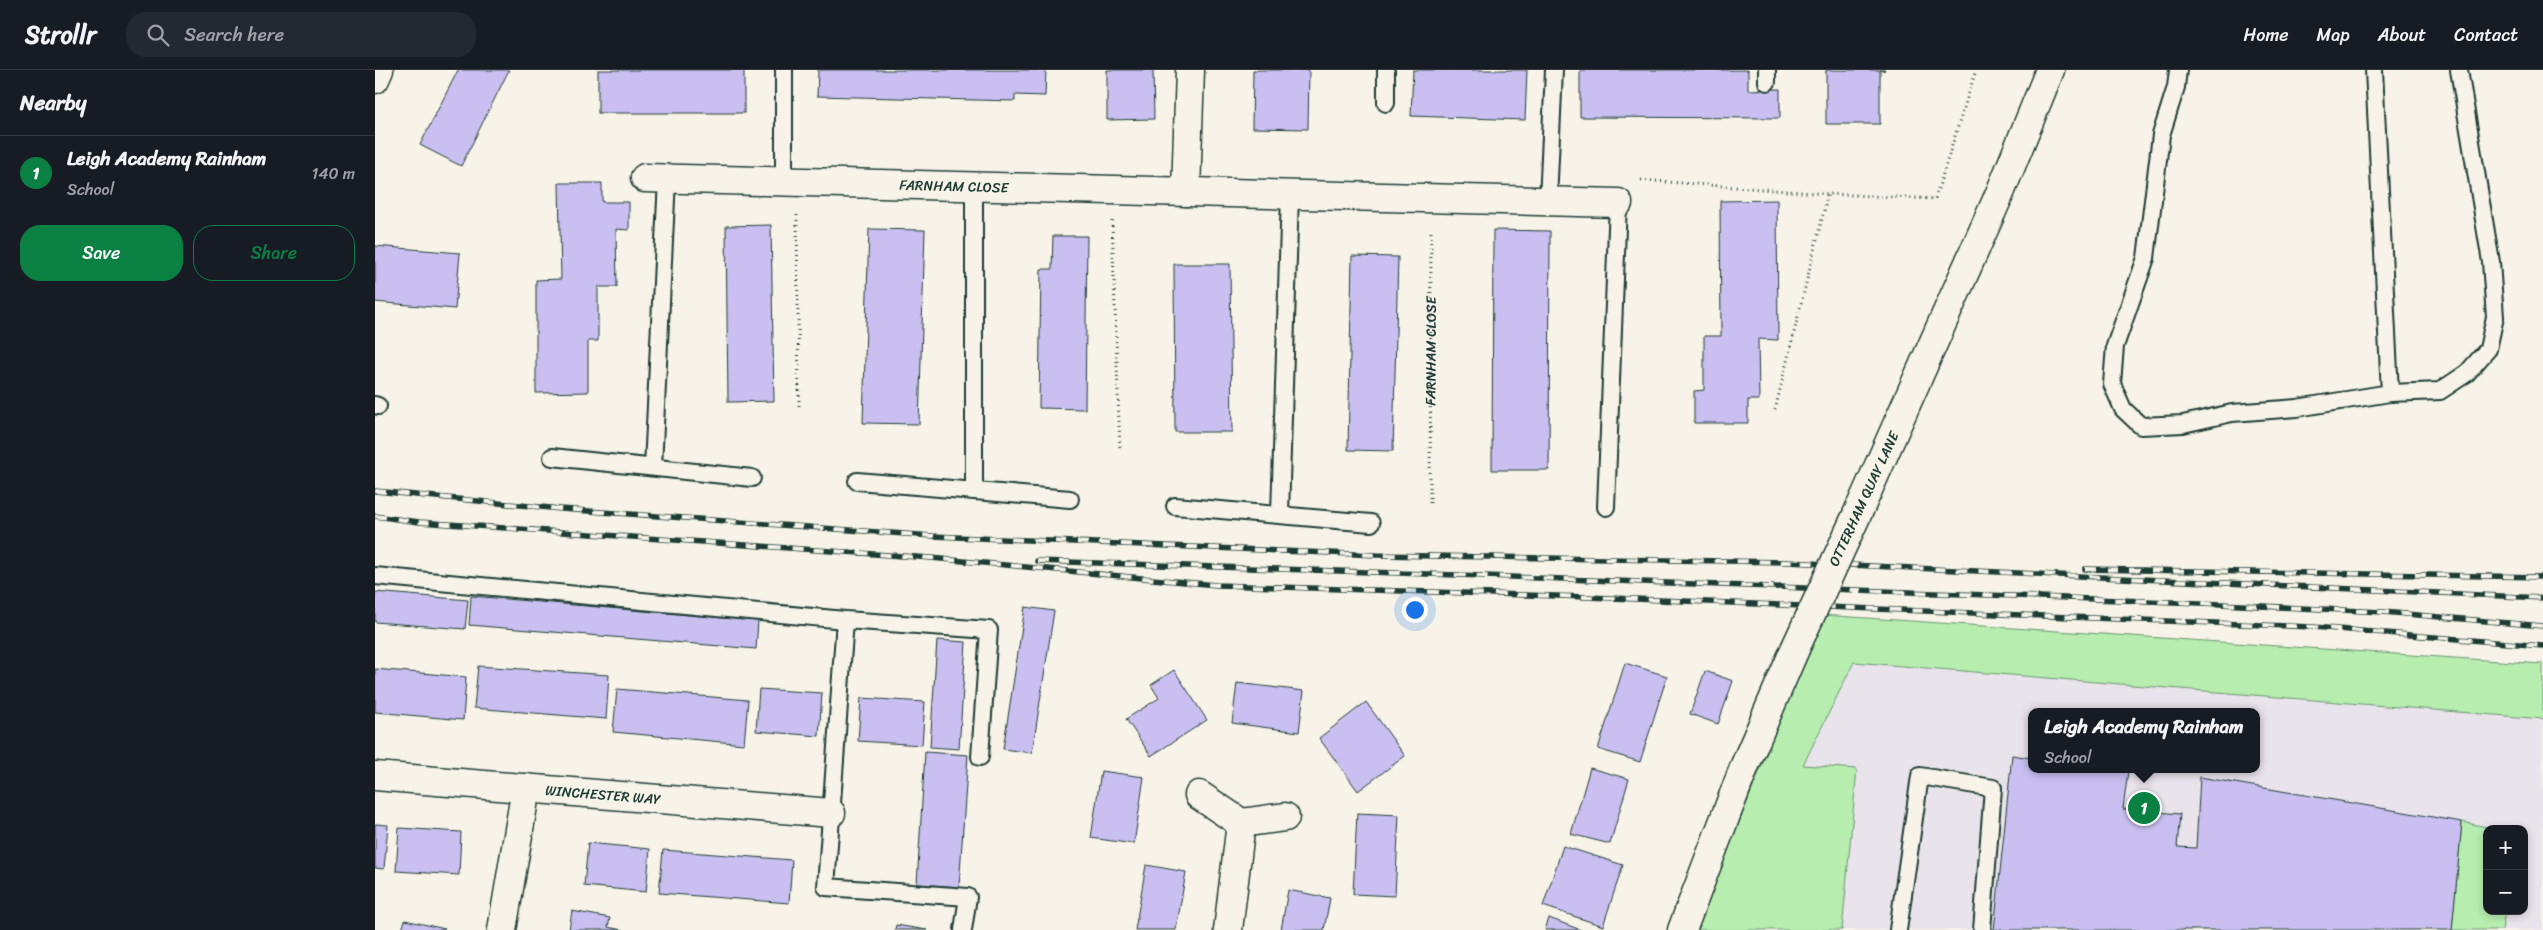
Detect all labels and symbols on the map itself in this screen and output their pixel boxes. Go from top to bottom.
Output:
street label: FARNHAM CLOSE [899,172,1010,200]
street label: FARNHAM CLOSE [1418,295,1443,406]
street label: OTTERHAM QUAY LANE [1822,426,1907,571]
your location [1402,597,1428,623]
street label: WINCHESTER WAY [544,777,662,812]
pin: 1 [2128,789,2160,827]

